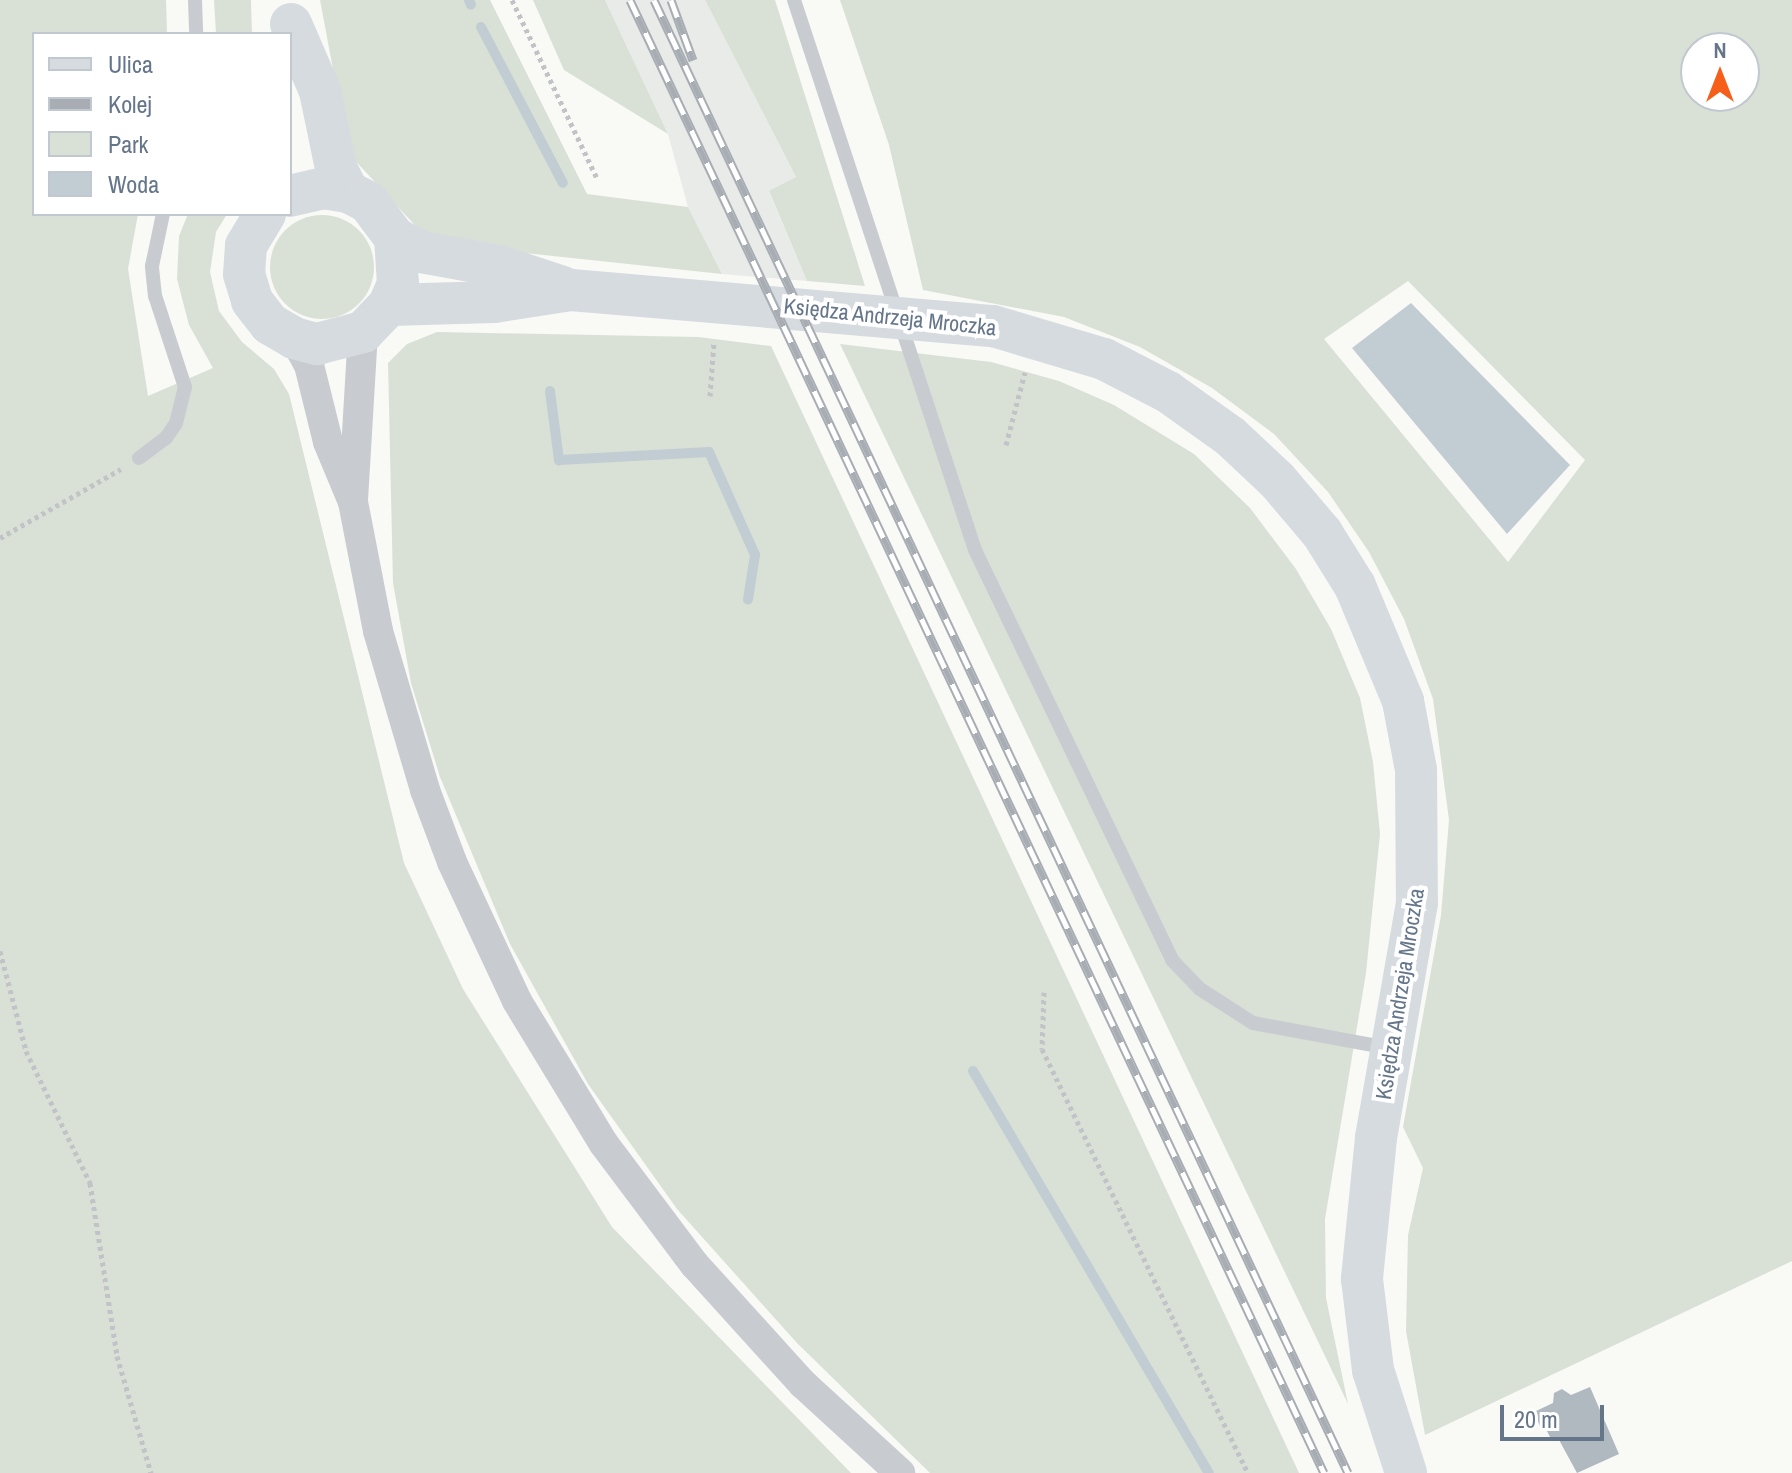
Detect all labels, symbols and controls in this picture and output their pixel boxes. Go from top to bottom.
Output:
legend [32,32,292,216]
north arrow [1680,32,1760,112]
text: N [1713,35,1727,65]
text: Ulica [108,48,153,80]
text: Kolej [108,88,152,120]
text: Park [108,128,148,160]
text: Woda [108,168,159,200]
street label: Księdza Andrzeja Mroczka [782,293,998,341]
street label: Księdza Andrzeja Mroczka [1370,886,1430,1102]
scale bar [1504,1389,1608,1439]
text: 20 m [1514,1403,1558,1435]

